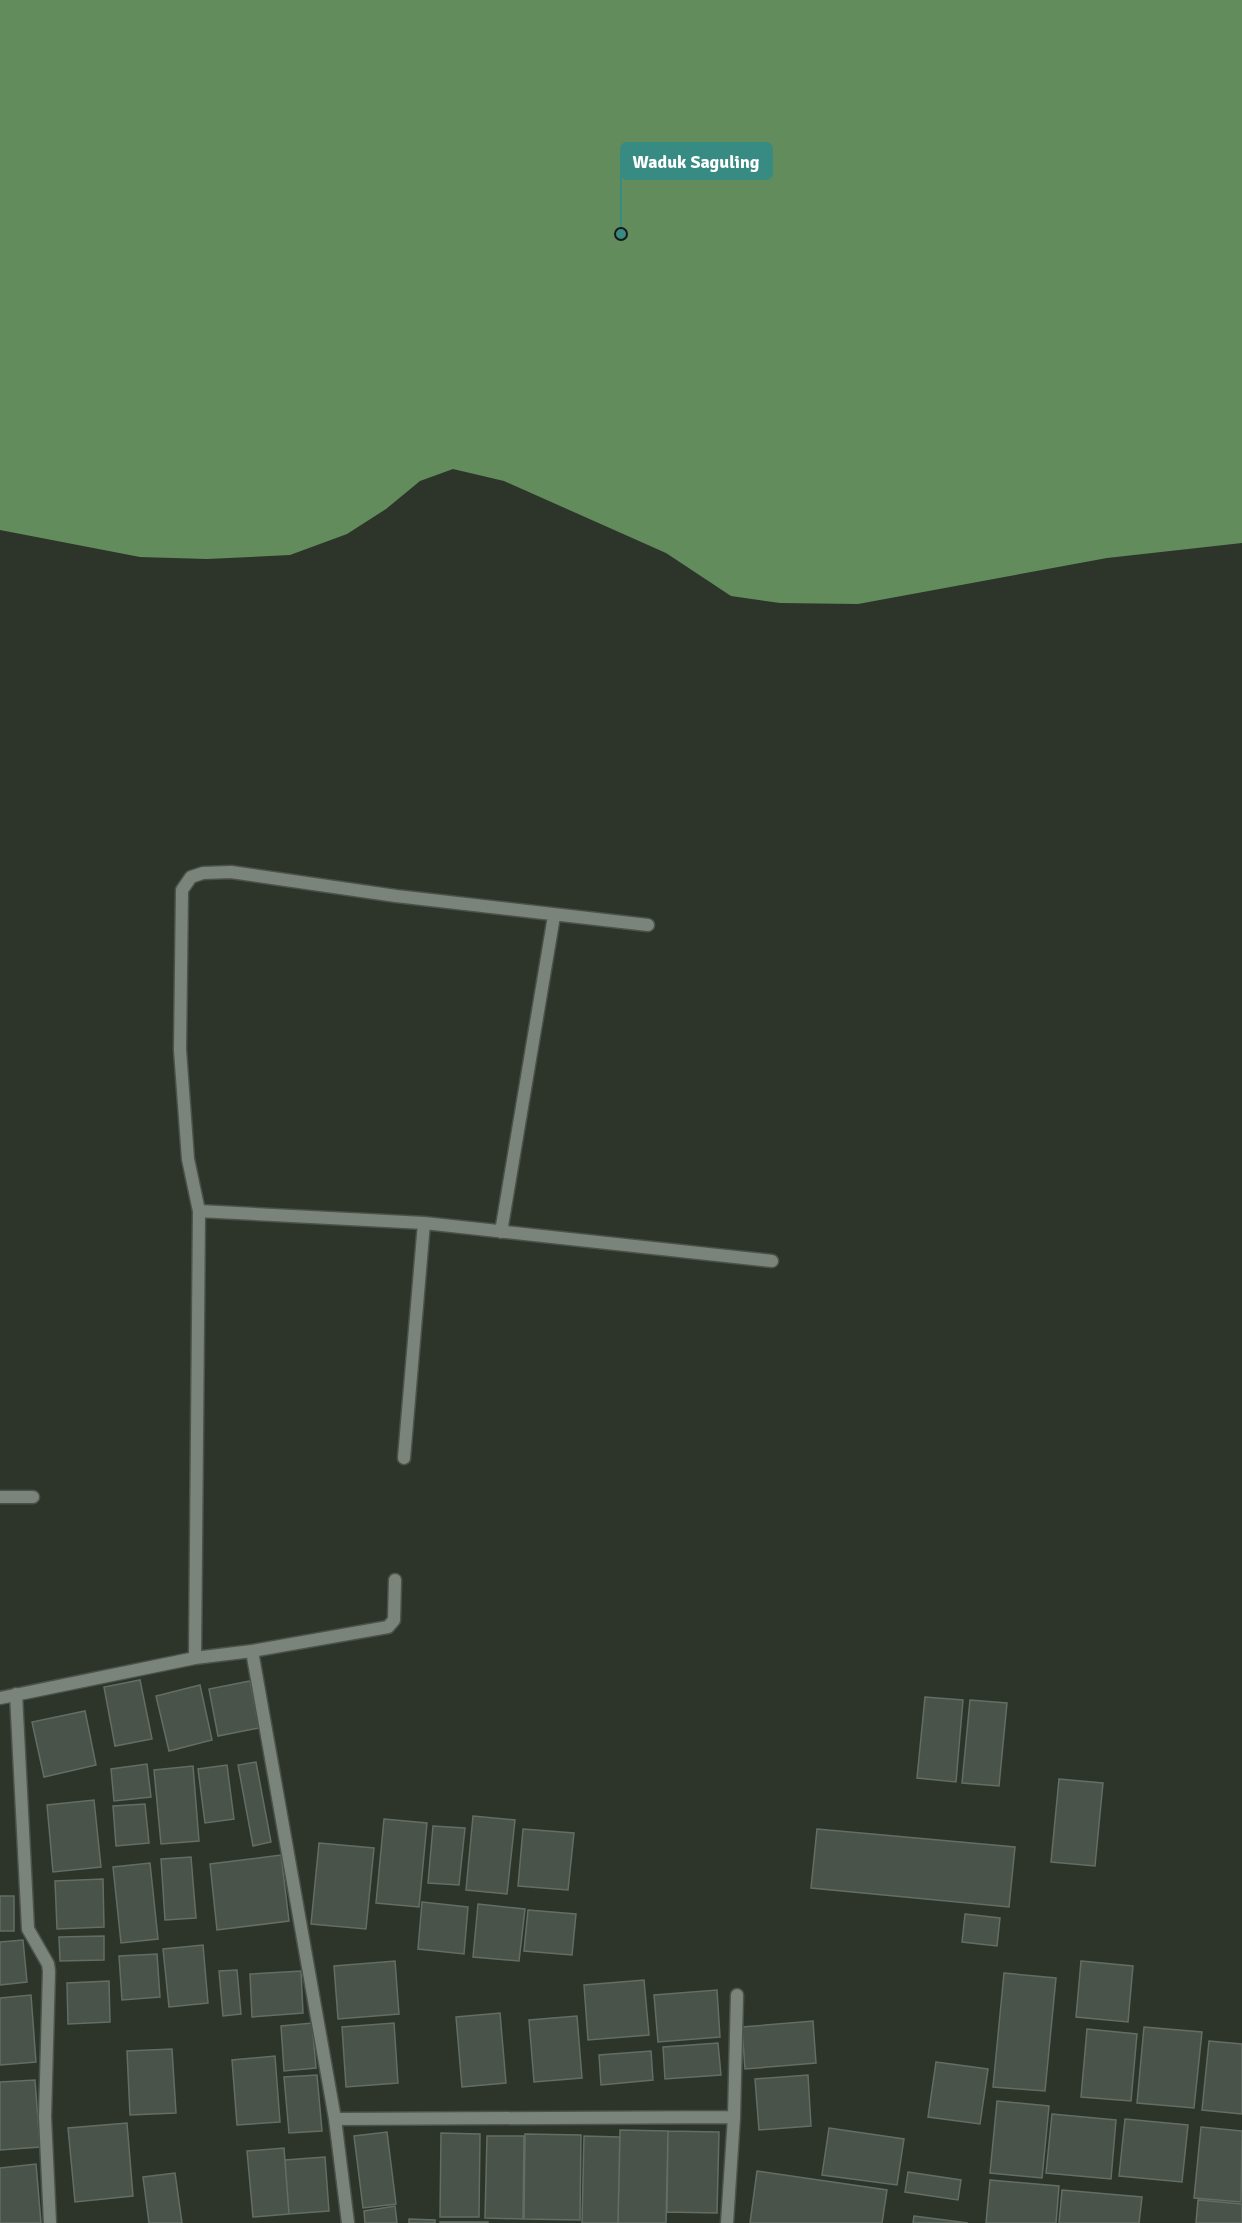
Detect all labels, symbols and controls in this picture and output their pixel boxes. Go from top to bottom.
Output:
callout: Waduk Saguling [621,143,772,179]
text: Waduk Saguling [633,151,760,173]

